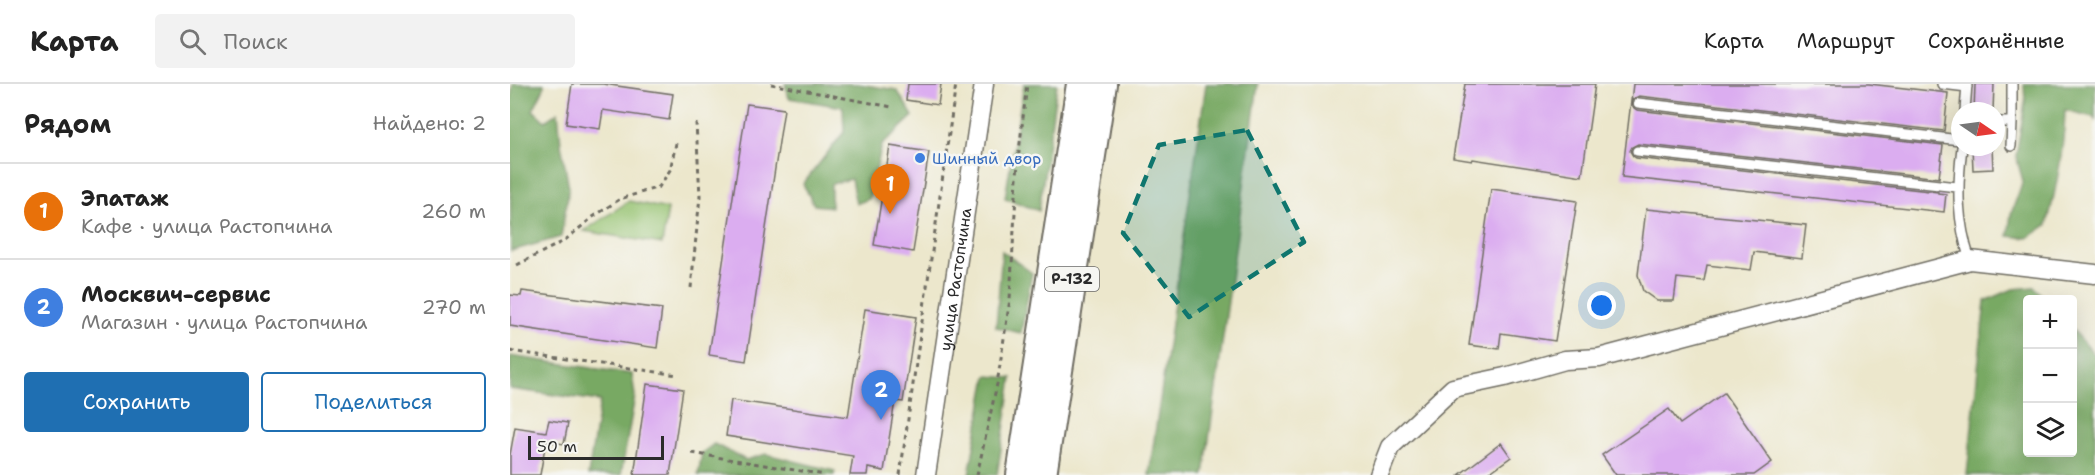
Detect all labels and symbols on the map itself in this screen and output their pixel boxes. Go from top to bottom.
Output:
north arrow [1951,102,2005,156]
place label: Шинный двор [932,148,1041,169]
marker: Шинный двор [913,151,927,165]
pin: 1 [870,164,910,214]
street label: улица Растопчина [934,206,976,352]
road number: Р-132 [1045,267,1099,291]
your location [1587,291,1616,320]
pin: 2 [862,370,901,420]
scale bar [528,433,664,460]

